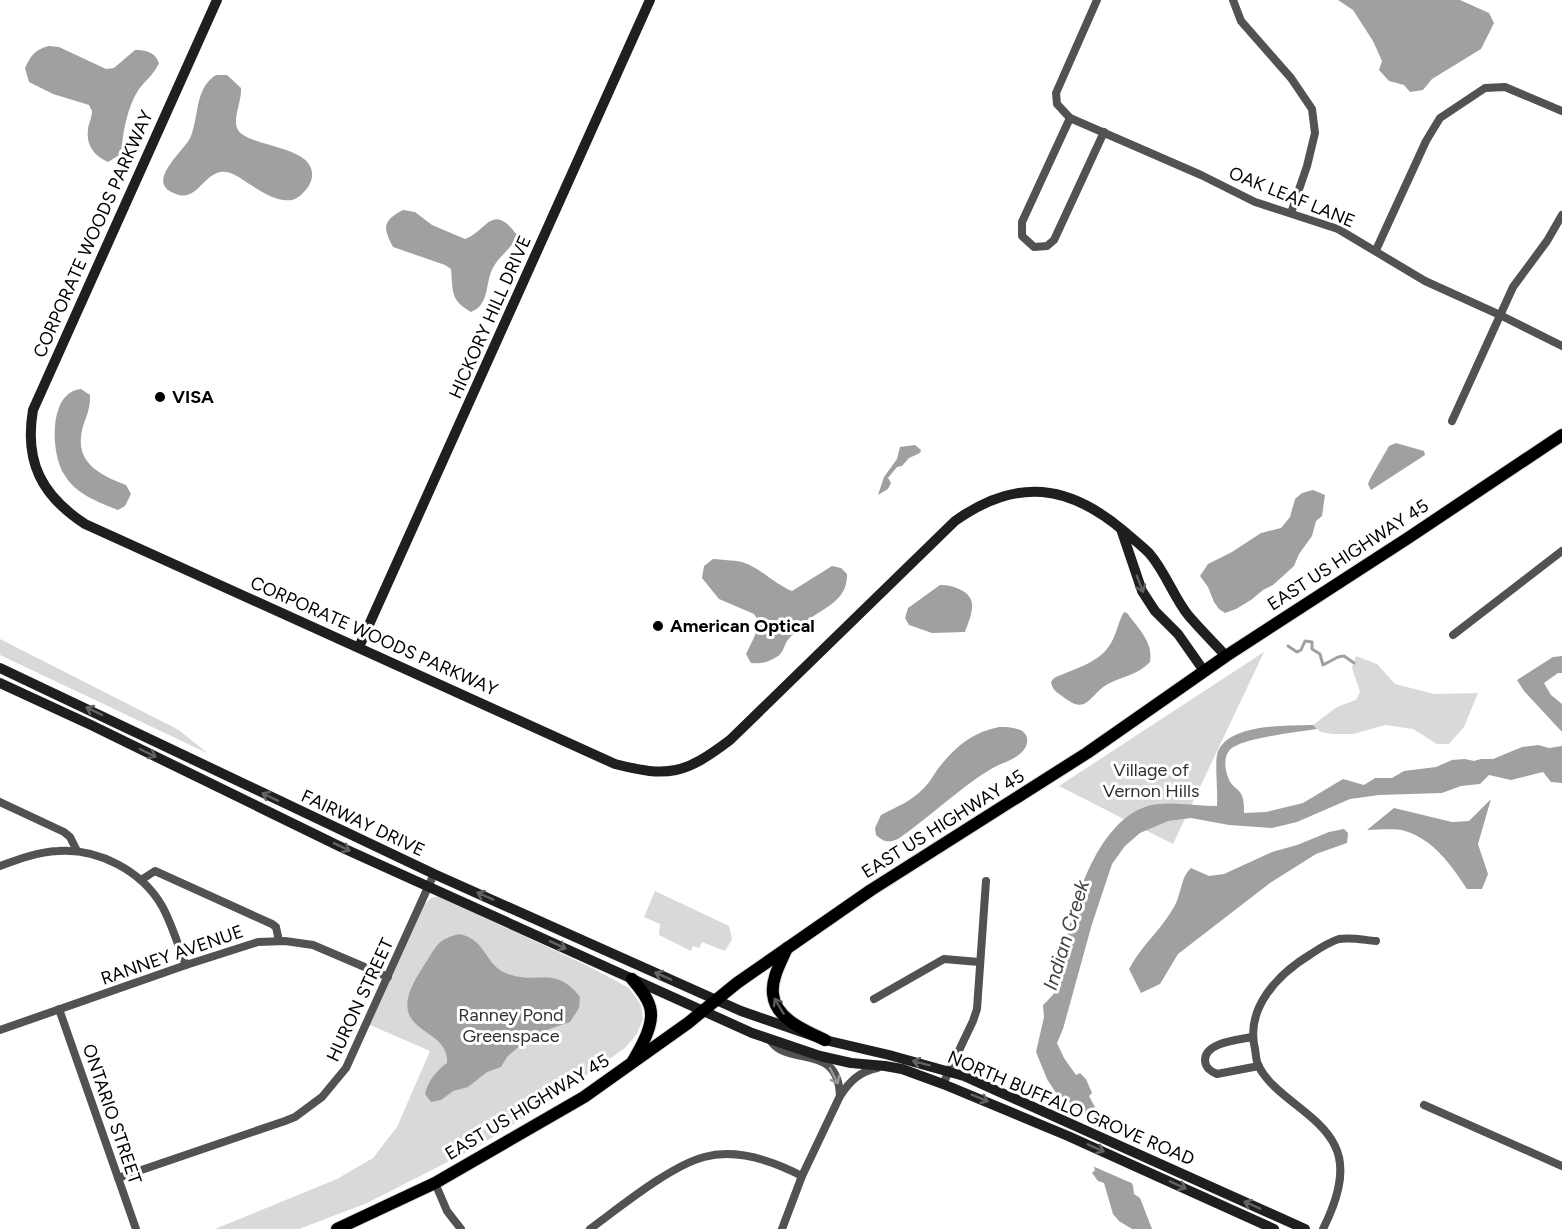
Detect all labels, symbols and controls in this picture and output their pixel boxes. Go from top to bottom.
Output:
street label: CORPORATE WOODS PARKWAY [28,107,158,361]
street label: OAK LEAF LANE [1226,162,1358,232]
street label: HICKORY HILL DRIVE [444,232,536,402]
place label: VISA [172,386,214,408]
marker: VISA [153,390,167,404]
street label: EAST US HIGHWAY 45 [1263,495,1433,615]
street label: CORPORATE WOODS PARKWAY [247,571,501,701]
one-way arrow [1135,574,1146,592]
place label: American Optical [670,615,815,637]
marker: American Optical [651,619,665,633]
one-way arrow [86,705,104,717]
one-way arrow [139,747,157,759]
park label: Village of Vernon Hills [1103,759,1199,802]
street label: EAST US HIGHWAY 45 [858,765,1028,883]
street label: FAIRWAY DRIVE [298,785,428,861]
one-way arrow [261,790,279,802]
one-way arrow [333,842,351,854]
water label: Indian Creek [1038,876,1094,993]
one-way arrow [476,890,494,902]
street label: RANNEY AVENUE [98,920,246,990]
street label: HURON STREET [322,935,398,1065]
one-way arrow [549,940,567,952]
one-way arrow [654,970,672,981]
one-way arrow [773,998,785,1015]
park label: Ranney Pond Greenspace [458,1004,564,1047]
street label: ONTARIO STREET [78,1041,146,1187]
street label: NORTH BUFFALO GROVE ROAD [944,1046,1198,1170]
street label: EAST US HIGHWAY 45 [441,1049,613,1165]
one-way arrow [912,1057,931,1069]
one-way arrow [829,1067,841,1085]
one-way arrow [971,1093,989,1104]
one-way arrow [1087,1143,1105,1155]
one-way arrow [1169,1180,1187,1192]
one-way arrow [1243,1199,1262,1210]

